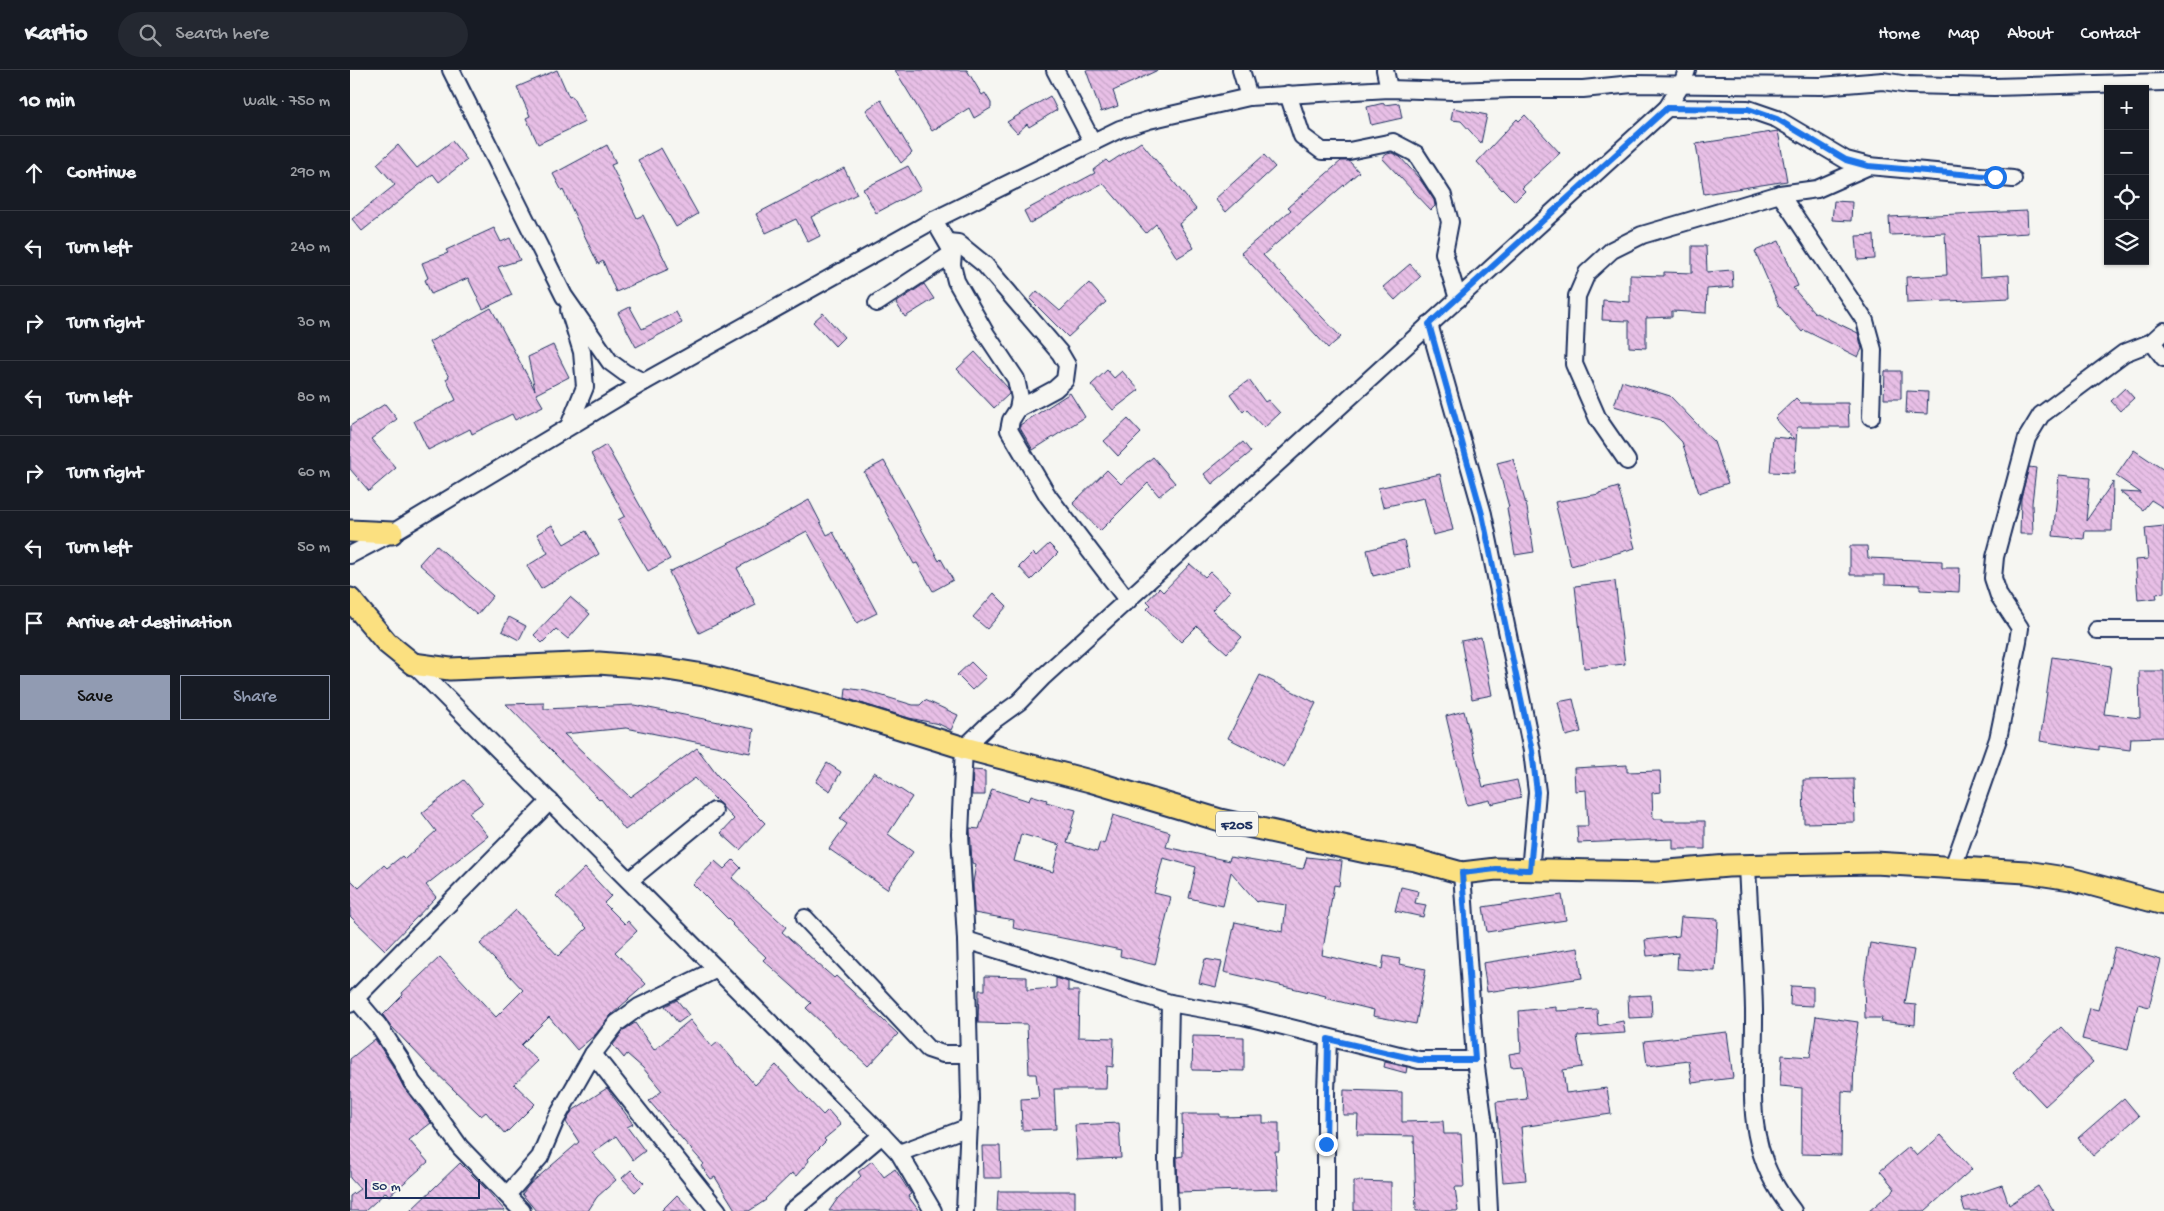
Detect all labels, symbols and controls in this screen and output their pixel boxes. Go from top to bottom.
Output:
search box [118,12,468,57]
text: Kartio [25,20,88,49]
icon: search [136,21,164,49]
text: Search here [176,23,269,46]
text: Home [1878,24,1920,45]
text: Map [1948,24,1979,45]
text: About [2007,24,2053,45]
text: Contact [2081,24,2139,45]
map controls [2104,85,2149,265]
button: + [2104,85,2149,130]
text: 10 min [20,90,75,115]
text: Walk · 750 m [243,93,330,112]
button: − [2104,130,2149,175]
icon: ahead [20,159,48,187]
text: Continue [67,162,136,185]
text: 290 m [290,164,330,183]
route start [1984,166,2007,189]
button: locate [2104,175,2149,220]
button: layers [2104,220,2149,265]
icon: left [20,234,48,262]
text: Turn left [67,237,131,260]
text: 240 m [290,239,330,258]
icon: right [20,309,48,337]
text: Turn right [67,312,143,335]
text: 30 m [297,314,330,333]
icon: left [20,384,48,412]
text: Turn left [67,387,131,410]
text: 80 m [297,389,330,408]
icon: right [20,459,48,487]
text: Turn right [67,462,143,485]
text: 60 m [298,464,330,483]
icon: left [20,534,48,562]
text: Turn left [67,537,131,560]
text: 50 m [297,539,330,558]
icon: arrive [20,609,48,637]
text: Arrive at destination [67,612,231,635]
button: Save [20,675,170,720]
button: Share [180,675,330,720]
road number: F205 [1216,812,1258,836]
route end [1315,1133,1338,1156]
scale bar [365,1176,480,1199]
text: 50 m [372,1179,401,1196]

